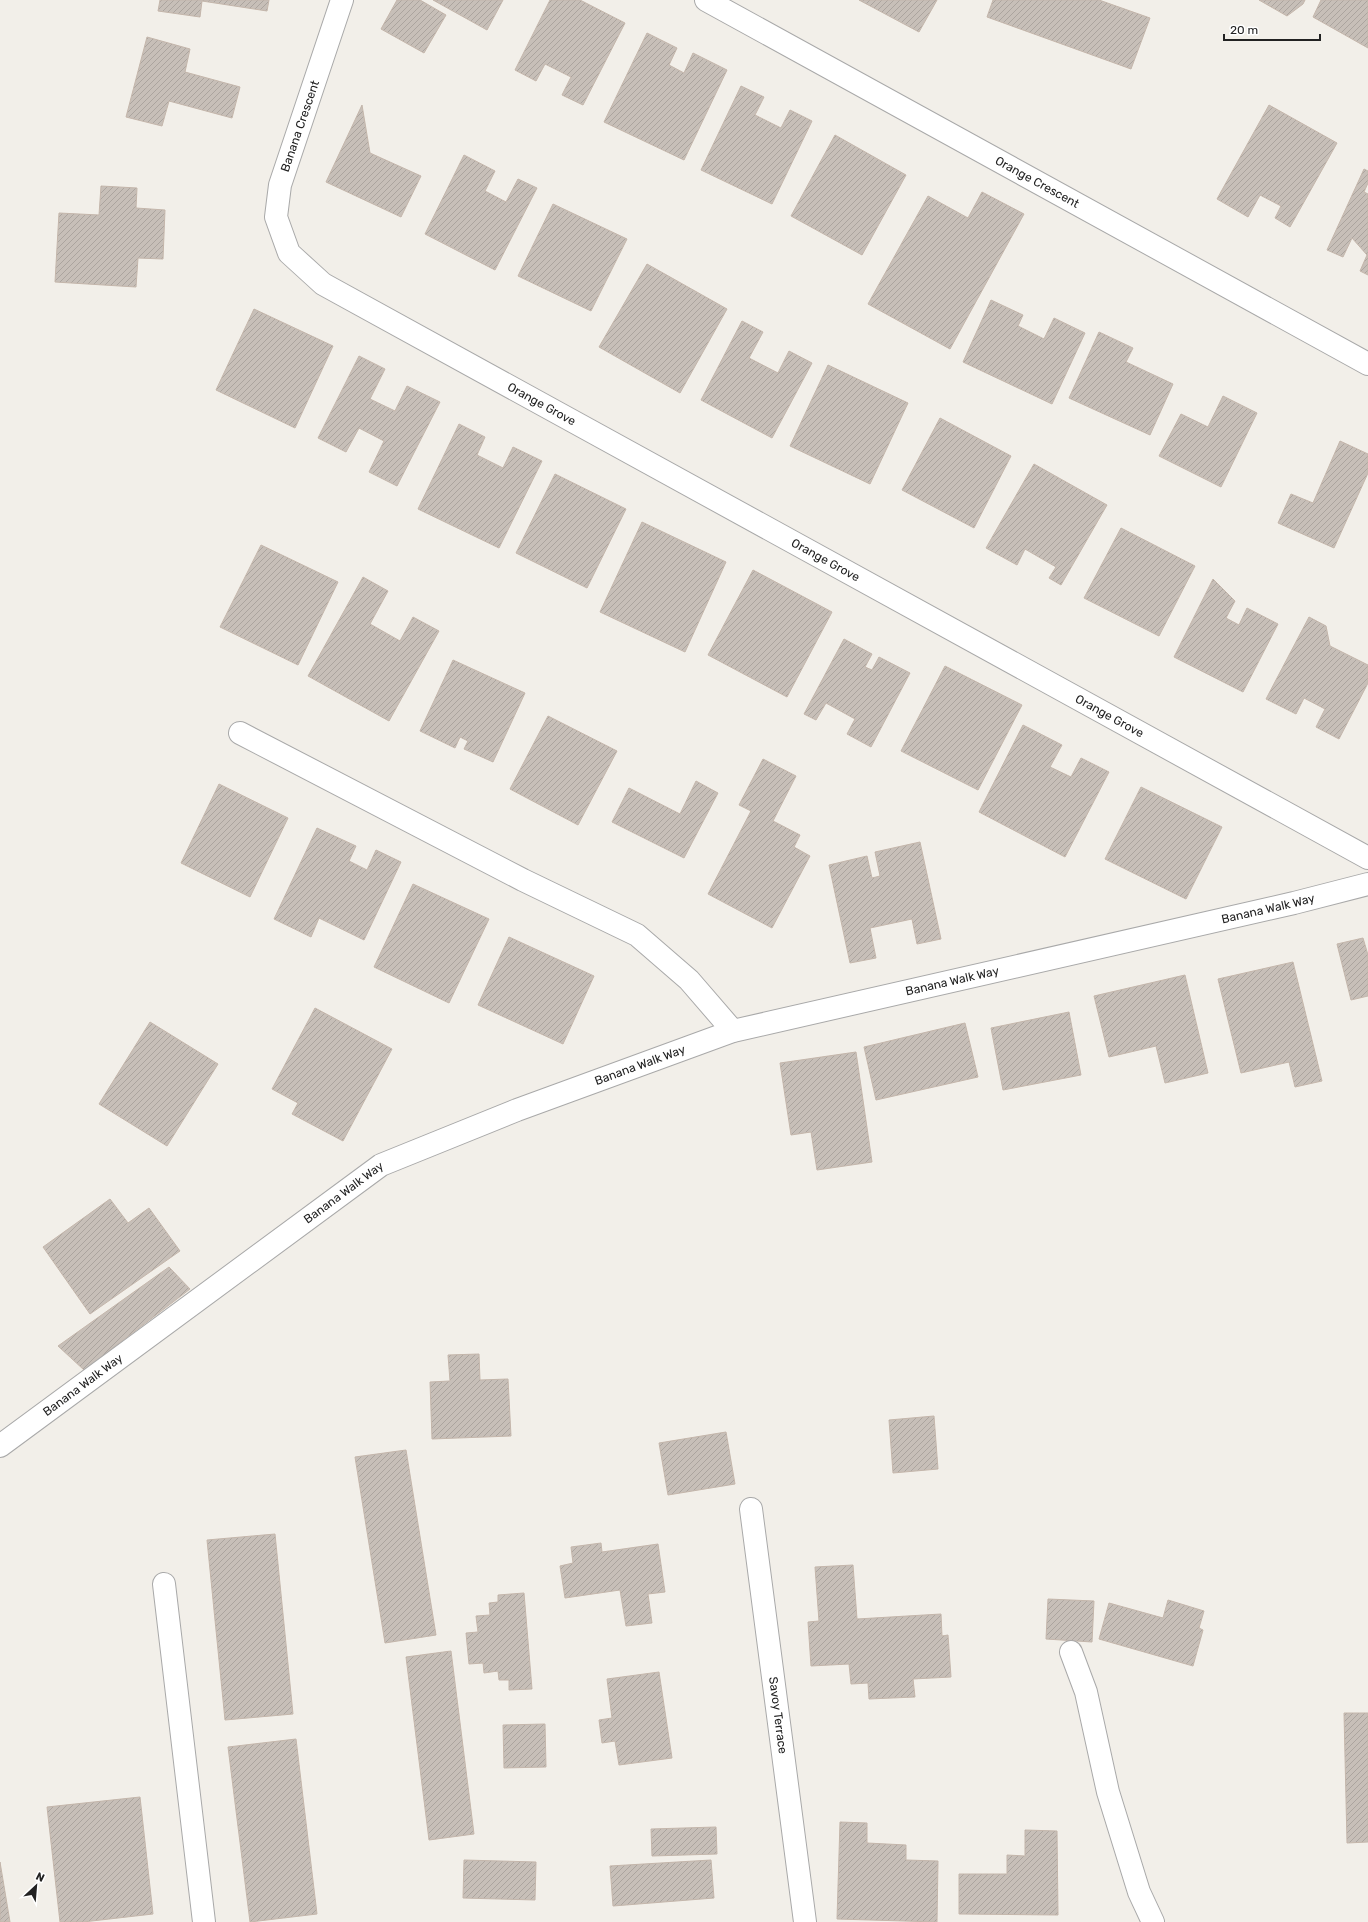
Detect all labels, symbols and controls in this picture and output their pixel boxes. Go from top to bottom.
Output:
scale bar [1224,16,1320,42]
text: 20 m [1230,23,1258,37]
street label: Banana Crescent [278,78,322,174]
street label: Orange Crescent [993,153,1082,211]
street label: Orange Grove [505,380,578,429]
street label: Orange Grove [789,536,862,585]
street label: Orange Grove [1073,692,1146,741]
street label: Banana Walk Way [1220,891,1317,926]
street label: Banana Walk Way [904,963,1001,998]
street label: Banana Walk Way [593,1042,687,1088]
street label: Banana Walk Way [301,1158,387,1227]
street label: Banana Walk Way [40,1351,126,1419]
street label: Savoy Terrace [766,1676,790,1755]
north arrow [16,1866,56,1906]
text: N [34,1870,47,1885]

